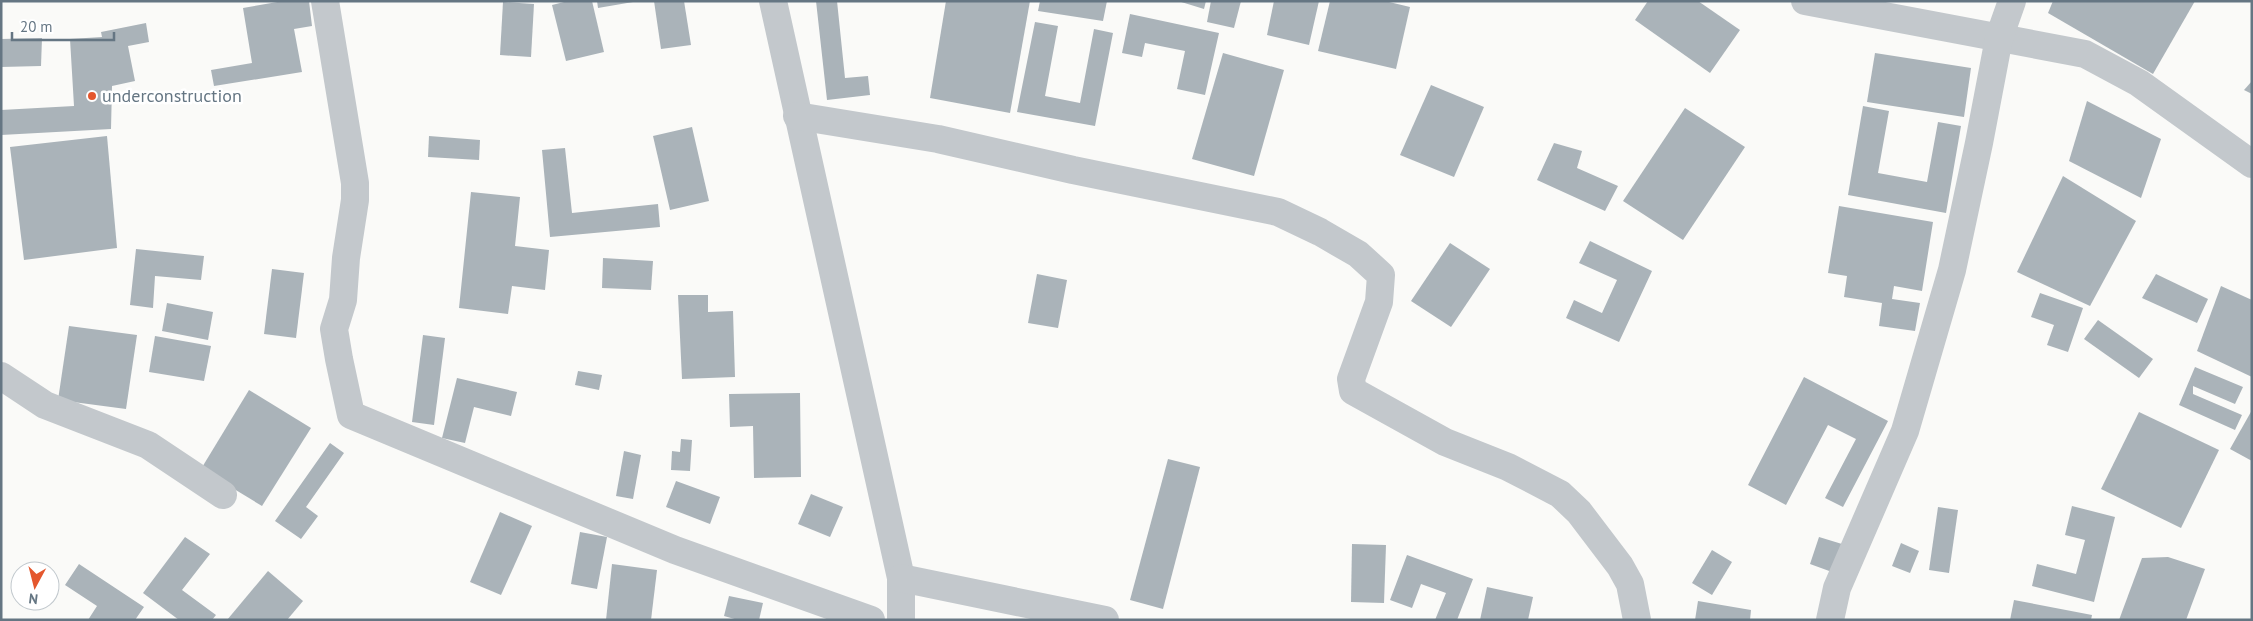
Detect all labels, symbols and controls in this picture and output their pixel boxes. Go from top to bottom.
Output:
scale bar [12,10,115,42]
text: 20 m [20,17,53,36]
place label: underconstruction [102,84,242,107]
marker: underconstruction [86,90,98,102]
north arrow [10,561,60,611]
text: N [28,589,39,608]

